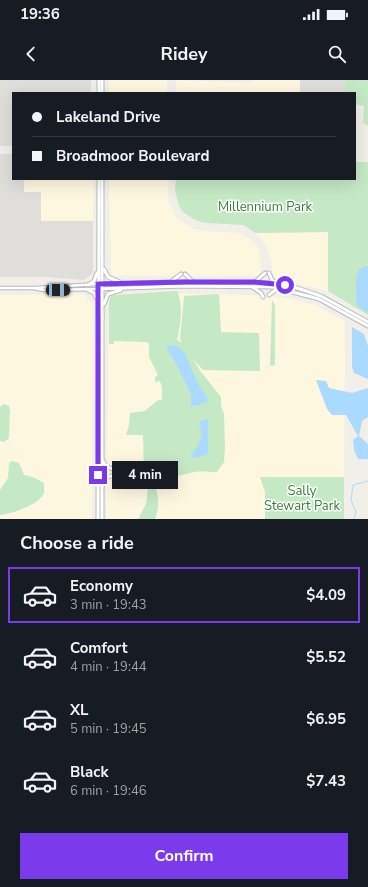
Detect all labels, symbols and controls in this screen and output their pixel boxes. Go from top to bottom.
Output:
text: 19:36 [20,4,60,24]
text: Ridey [161,42,207,66]
icon: back [20,43,42,65]
icon: search [326,43,348,65]
text: Lakeland Drive [56,107,161,127]
text: Broadmoor Boulevard [56,146,209,166]
park label: Millennium Park [218,198,313,216]
route start [276,276,294,294]
car [46,284,70,296]
callout: 4 min [112,461,178,489]
route end [89,466,107,484]
text: 4 min [128,466,162,484]
park label: Sally Stewart Park [264,482,340,515]
text: Choose a ride [20,531,134,555]
text: Economy [70,576,133,596]
icon: car [22,577,58,613]
text: $4.09 [306,585,346,605]
text: 3 min · 19:43 [70,596,146,614]
text: Comfort [70,638,127,658]
icon: car [22,639,58,675]
text: $5.52 [306,647,346,667]
text: 4 min · 19:44 [70,658,146,676]
text: XL [70,700,89,720]
icon: car [22,701,58,737]
text: $6.95 [306,709,346,729]
text: 5 min · 19:45 [70,720,146,738]
text: Black [70,762,108,782]
icon: car [22,763,58,799]
text: $7.43 [306,771,346,791]
text: 6 min · 19:46 [70,782,146,800]
button: Confirm [20,833,348,879]

